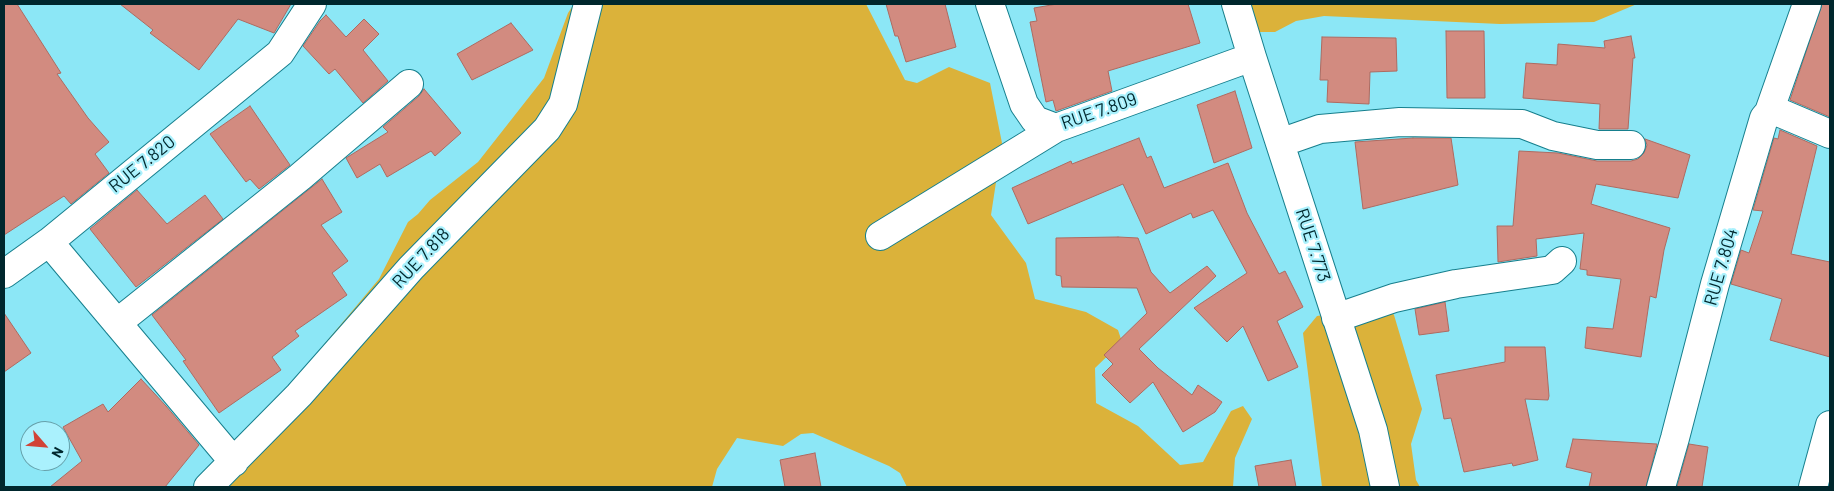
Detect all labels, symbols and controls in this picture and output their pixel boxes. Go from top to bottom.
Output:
street label: RUE 7.809 [1058,88,1140,134]
street label: RUE 7.820 [104,131,180,197]
street label: RUE 7.773 [1291,205,1335,285]
street label: RUE 7.818 [388,223,454,293]
street label: RUE 7.804 [1700,226,1742,308]
north arrow [20,421,70,471]
text: N [48,445,68,461]

